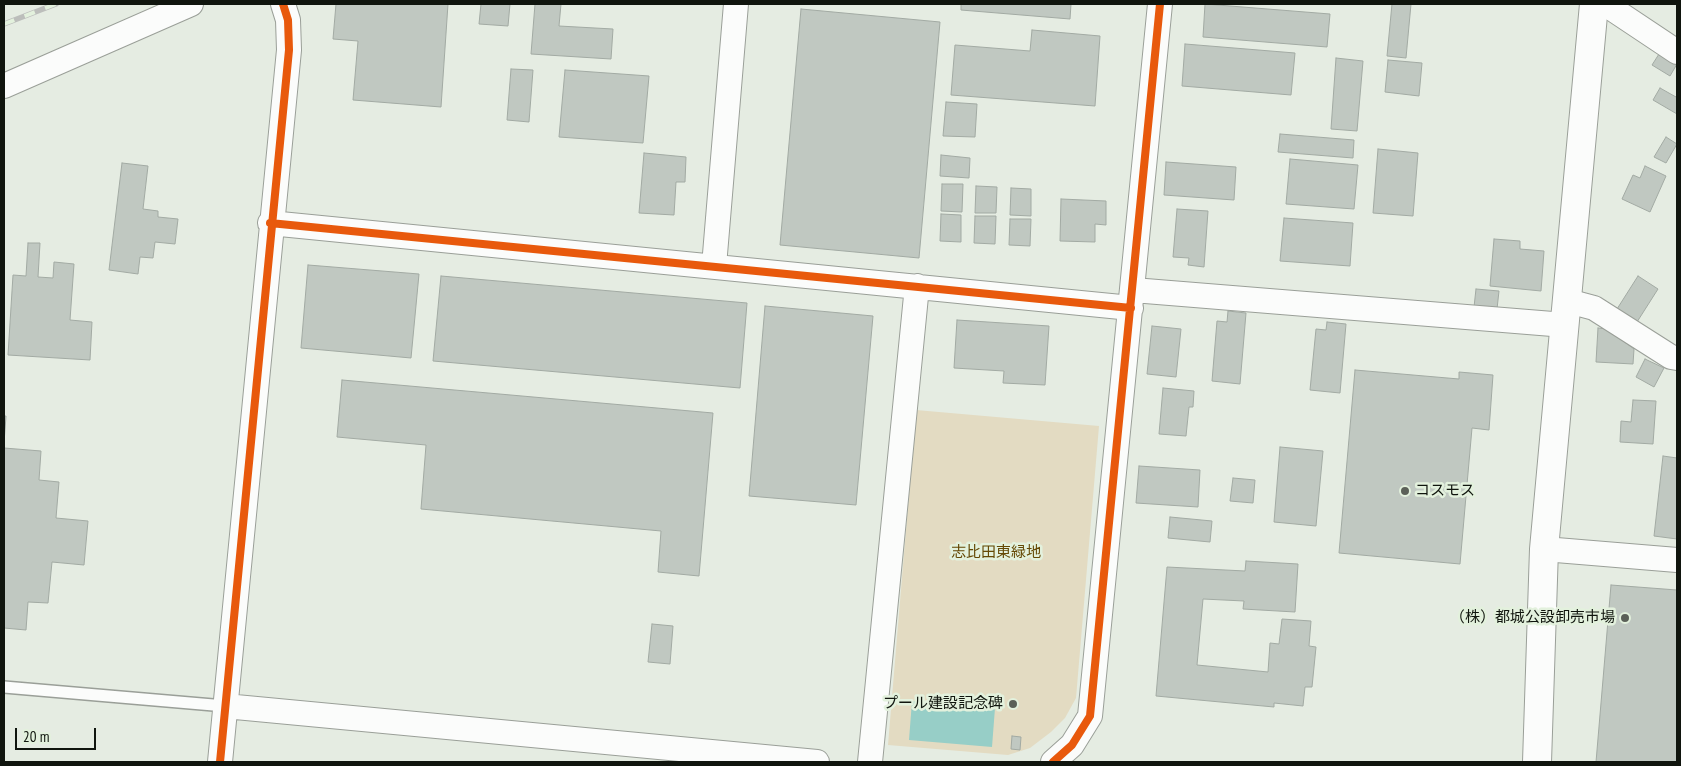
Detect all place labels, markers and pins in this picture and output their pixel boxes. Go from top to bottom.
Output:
place label: コスモス [1415,482,1475,500]
marker: コスモス [1399,485,1411,497]
place label: （株）都城公設卸売市場 [1450,609,1615,627]
marker: （株）都城公設卸売市場 [1619,612,1631,624]
place label: プール建設記念碑 [883,695,1003,713]
marker: プール建設記念碑 [1007,698,1019,710]

